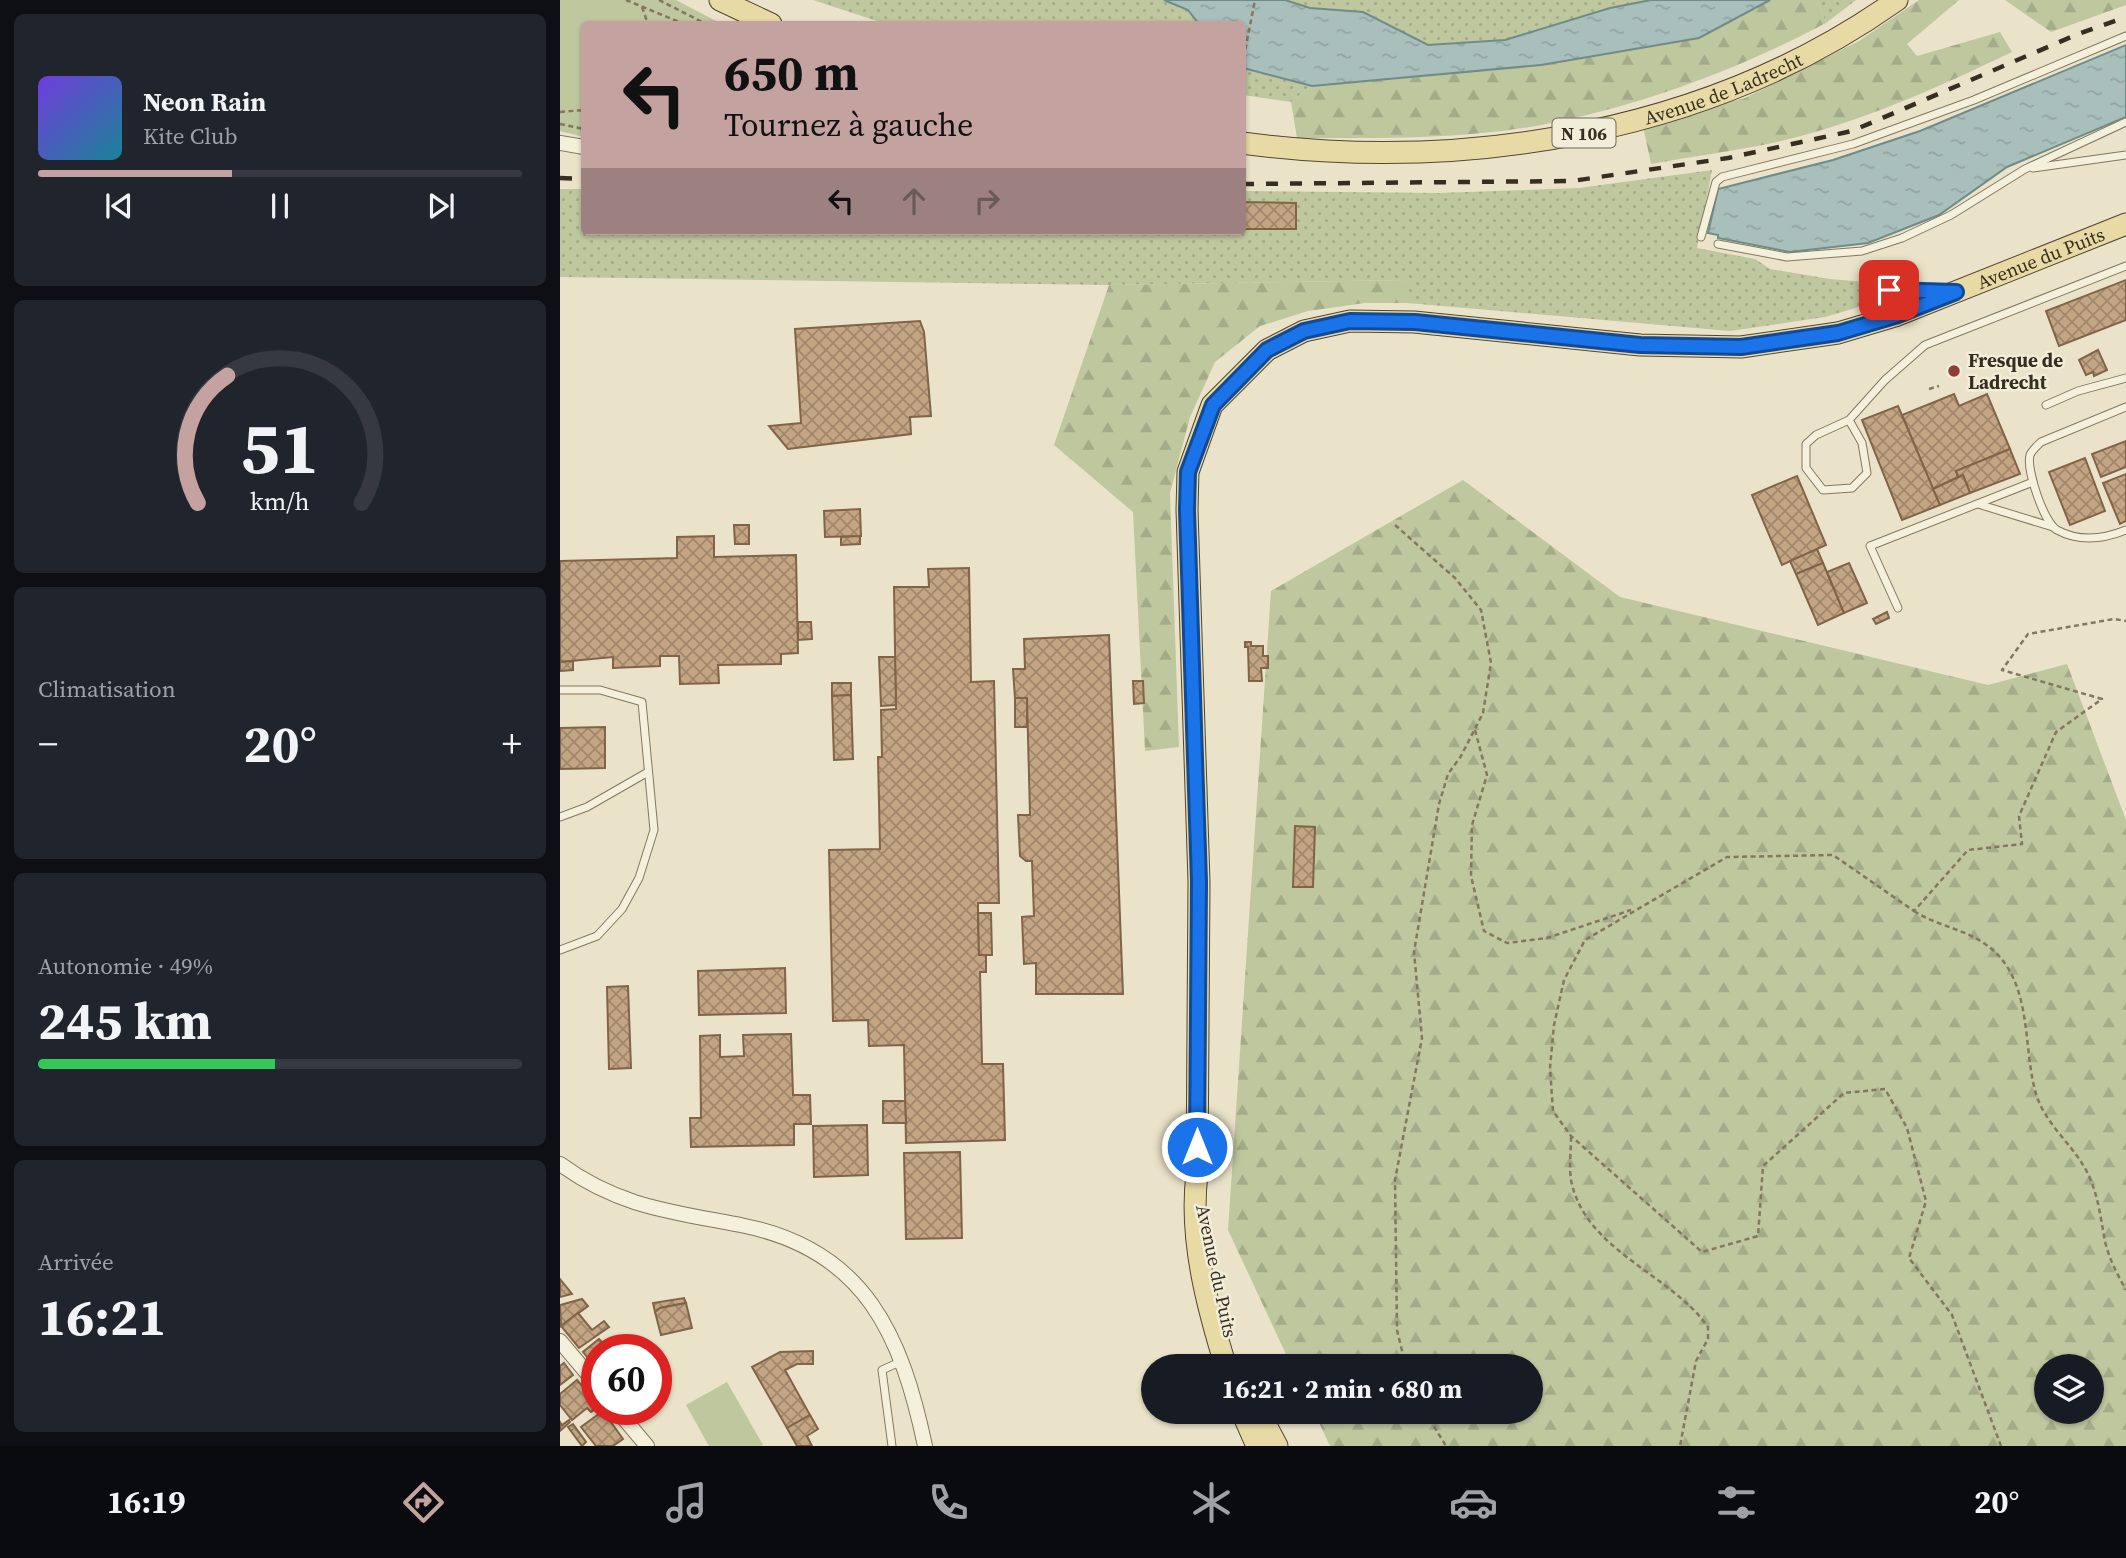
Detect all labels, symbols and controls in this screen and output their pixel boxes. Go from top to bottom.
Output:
text: 650 m [724,39,859,106]
street label: Avenue de Ladrecht [1641,46,1808,131]
icon: left [609,49,700,140]
text: Neon Rain [143,84,266,120]
text: Tournez à gauche [724,103,973,147]
road number: N 106 [1552,118,1616,148]
text: Kite Club [143,120,238,152]
icon: left [822,182,860,220]
icon: ahead [895,182,933,220]
icon: right [968,182,1006,220]
icon: previous [100,187,138,225]
icon: pause [261,187,299,225]
icon: next [422,187,460,225]
street label: Avenue du Puits [1973,221,2108,295]
pin [1859,260,1919,320]
icon: arrive [1870,271,1908,309]
place label: Fresque de Ladrecht [1968,347,2063,395]
marker: Fresque de Ladrecht [1946,363,1962,379]
text: 51 [241,398,319,497]
text: km/h [250,483,310,517]
text: Climatisation [38,673,176,705]
text: 20° [243,708,317,779]
text: − [38,718,58,770]
text: + [502,718,522,770]
text: Autonomie · 49% [38,950,213,982]
text: 245 km [38,985,212,1056]
position arrow [1160,1110,1234,1184]
street label: Avenue du Puits [1190,1202,1244,1340]
text: Arrivée [38,1246,114,1278]
text: 16:21 [38,1281,166,1352]
speed limit sign: 60 [581,1334,672,1425]
map controls [2034,1354,2104,1424]
button: layers [2034,1354,2104,1424]
text: 16:21 · 2 min · 680 m [1222,1371,1462,1407]
icon: directions [399,1478,448,1527]
icon: music [662,1478,711,1527]
icon: phone [924,1478,973,1527]
icon: climate [1187,1478,1236,1527]
icon: car [1449,1478,1498,1527]
icon: filters [1712,1478,1761,1527]
text: 16:19 [107,1480,186,1524]
text: 20° [1974,1480,2019,1524]

